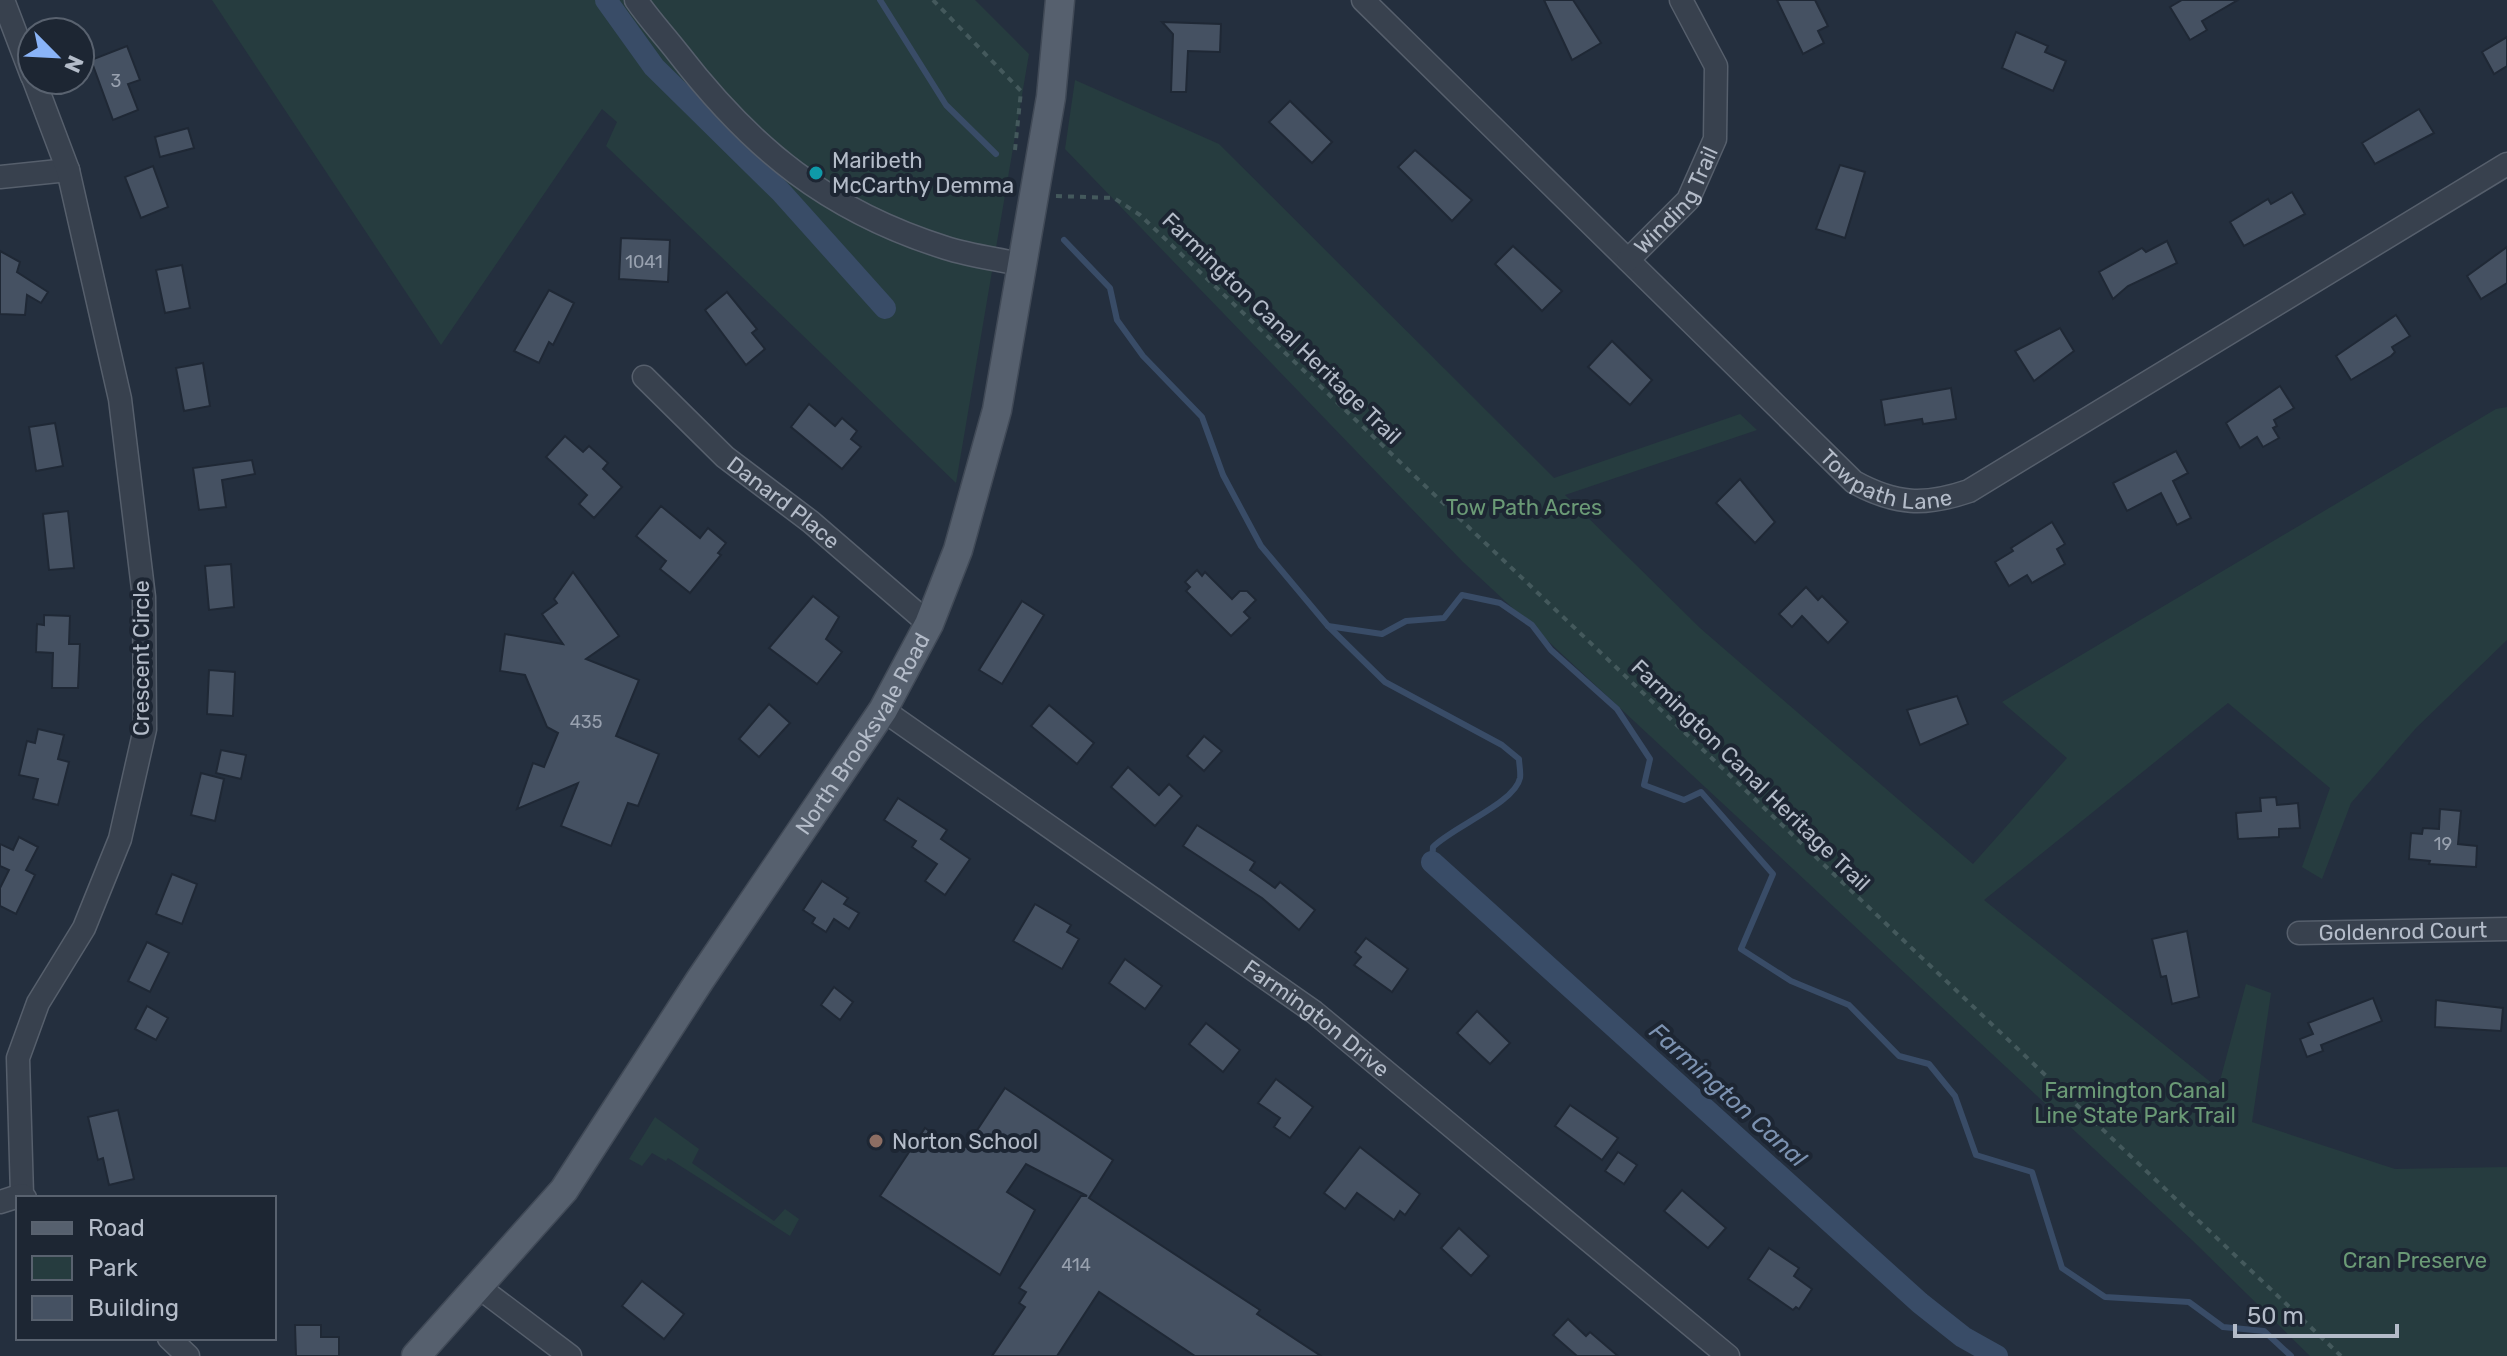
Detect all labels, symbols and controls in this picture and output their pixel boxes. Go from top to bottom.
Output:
north arrow [16,16,96,96]
text: N [58,51,89,77]
house number: 3 [111,70,121,92]
street label: Winding Trail [1629,142,1724,260]
place label: Maribeth McCarthy Demma [832,147,1014,199]
marker: Maribeth McCarthy Demma [807,164,825,182]
street label: Farmington Canal Heritage Trail [1157,207,1407,450]
house number: 1041 [625,251,663,273]
street label: Towpath Lane [1814,443,1955,515]
street label: Danard Place [722,450,845,555]
park label: Tow Path Acres [1446,494,1602,521]
street label: Crescent Circle [128,580,155,736]
street label: North Brooksvale Road [790,628,936,840]
street label: Farmington Canal Heritage Trail [1626,654,1876,897]
house number: 435 [570,711,602,733]
house number: 19 [2434,833,2452,855]
street label: Goldenrod Court [2318,916,2488,947]
street label: Farmington Drive [1238,954,1395,1083]
water label: Farmington Canal [1644,1017,1813,1174]
park label: Farmington Canal Line State Park Trail [2034,1077,2236,1129]
place label: Norton School [892,1128,1038,1155]
marker: Norton School [867,1132,885,1150]
legend [16,1196,276,1340]
text: Road [88,1214,145,1242]
park label: Cran Preserve [2343,1247,2487,1274]
text: Park [88,1254,139,1282]
house number: 414 [1061,1254,1091,1276]
scale bar [2235,1288,2397,1338]
text: Building [88,1294,179,1322]
text: 50 m [2247,1302,2304,1330]

